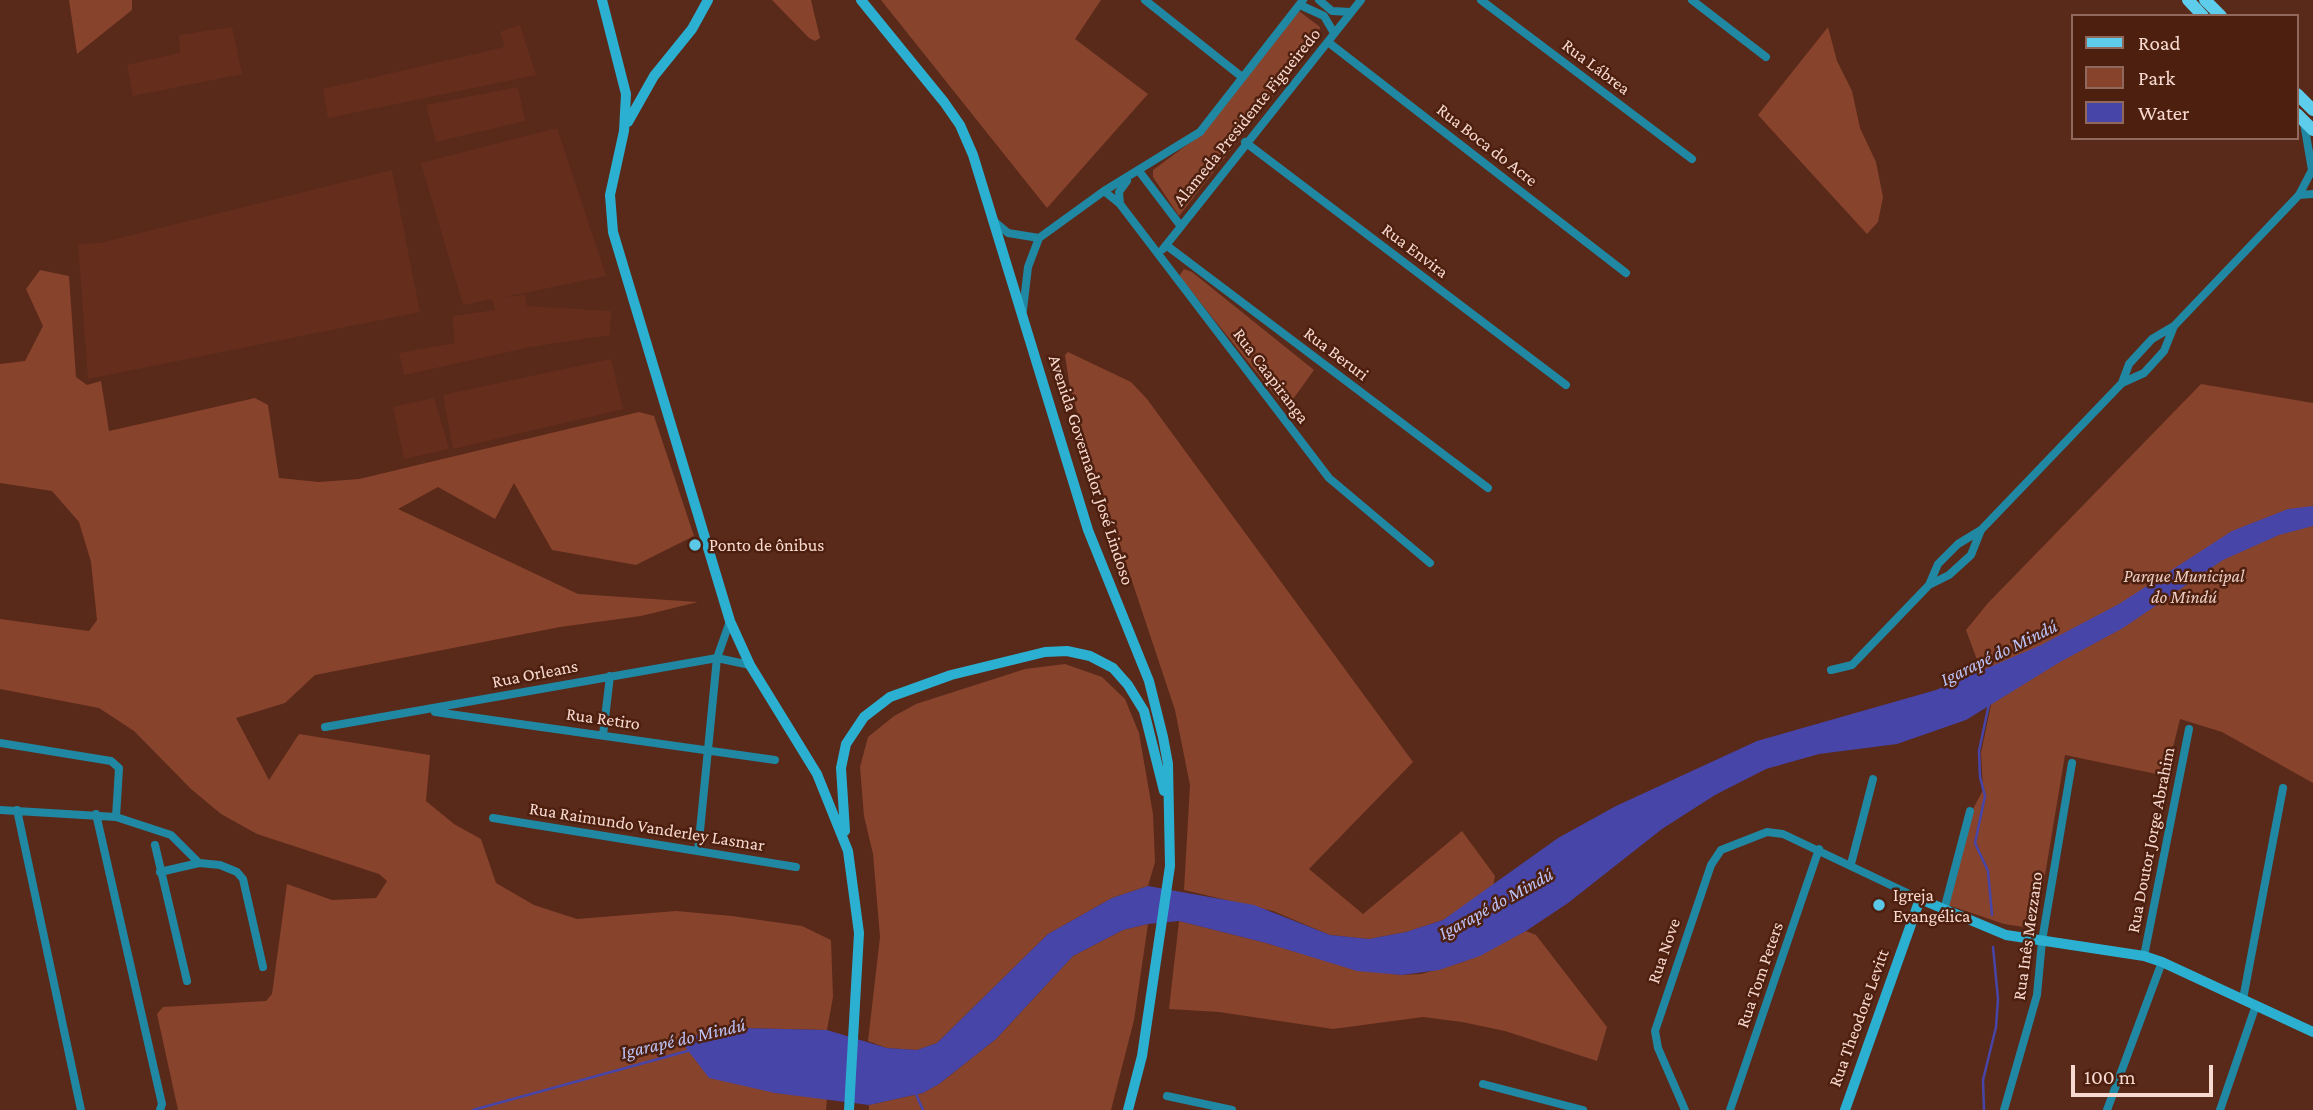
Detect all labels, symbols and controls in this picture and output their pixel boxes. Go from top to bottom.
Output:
legend [2072,14,2299,140]
street label: Alameda Presidente Figueiredo [1169,24,1325,210]
text: Road [2138,31,2181,55]
street label: Rua Lábrea [1558,34,1634,100]
text: Park [2138,66,2175,90]
street label: Rua Boca do Acre [1432,99,1542,191]
text: Water [2138,101,2190,125]
street label: Rua Envira [1377,219,1453,283]
street label: Rua Beruri [1299,323,1373,385]
street label: Rua Caapiranga [1228,324,1314,428]
street label: Avenida Governador José Lindoso [1044,352,1138,588]
place label: Ponto de ônibus [709,534,824,556]
marker: Ponto de ônibus [687,537,703,553]
park label: Parque Municipal do Mindú [2124,565,2244,608]
water label: Igarapé do Mindú [1937,615,2061,691]
street label: Rua Orleans [490,655,580,693]
street label: Rua Retiro [565,703,641,735]
street label: Rua Doutor Jorge Abrahim [2122,745,2180,935]
street label: Rua Raimundo Vanderley Lasmar [528,798,766,856]
water label: Igarapé do Mindú [1435,863,1557,945]
street label: Rua Inês Mezzano [2008,870,2048,1002]
place label: Igreja Evangélica [1893,884,1970,926]
marker: Igreja Evangélica [1871,897,1887,913]
street label: Rua Nove [1643,915,1685,987]
street label: Rua Tom Peters [1732,919,1788,1031]
street label: Rua Theodore Levitt [1824,946,1894,1090]
water label: Igarapé do Mindú [618,1014,748,1064]
scale bar [2075,1050,2217,1094]
text: 100 m [2084,1065,2136,1089]

